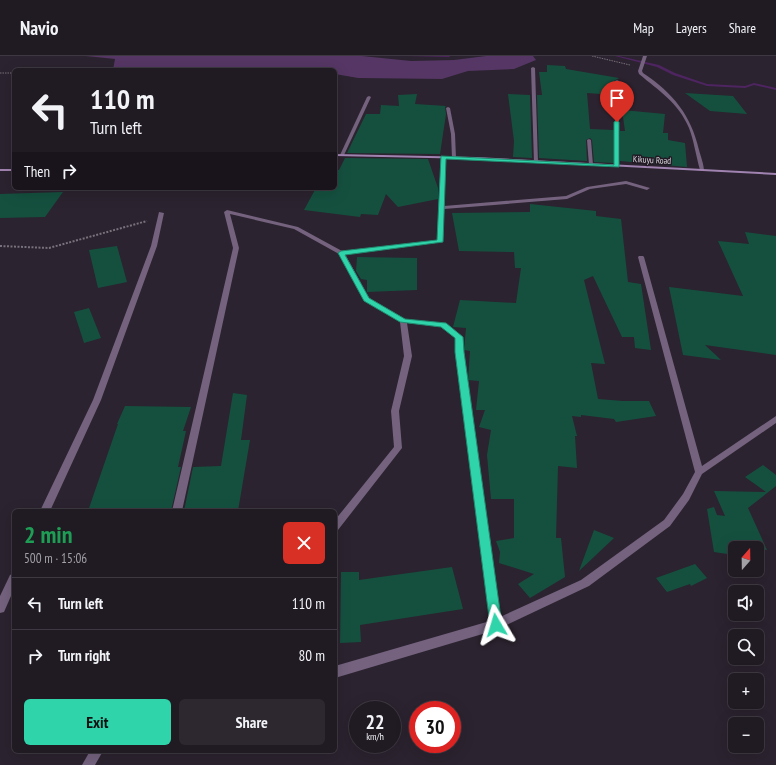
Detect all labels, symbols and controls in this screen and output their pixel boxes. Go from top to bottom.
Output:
text: Navio [20,16,58,40]
text: Map [633,19,654,37]
text: Layers [676,19,707,37]
text: Share [729,19,756,37]
text: 110 m [90,80,154,117]
pin [600,81,634,122]
icon: left [24,84,76,136]
icon: arrive [606,87,628,109]
text: Turn left [90,116,142,139]
street label: Kikuyu Road [633,153,672,166]
icon: right [58,160,80,182]
text: Then [24,162,50,181]
text: 2 min [24,519,72,550]
button: close [283,522,325,564]
north arrow [728,541,764,577]
map controls [728,541,764,753]
text: 500 m · 15:06 [24,550,87,567]
button: sound [728,585,764,621]
icon: left [24,593,46,615]
text: Turn left [58,594,103,613]
text: 110 m [292,594,325,613]
position arrow [475,604,517,646]
button: search [728,629,764,665]
icon: right [24,645,46,667]
text: Turn right [58,646,110,665]
text: 80 m [299,646,325,665]
button: + [728,673,764,709]
button: Exit [24,699,171,745]
button: Share [179,699,325,745]
speed limit sign: 30 [409,701,461,753]
text: 22 [365,709,385,735]
button: − [728,717,764,753]
text: km/h [366,730,384,743]

